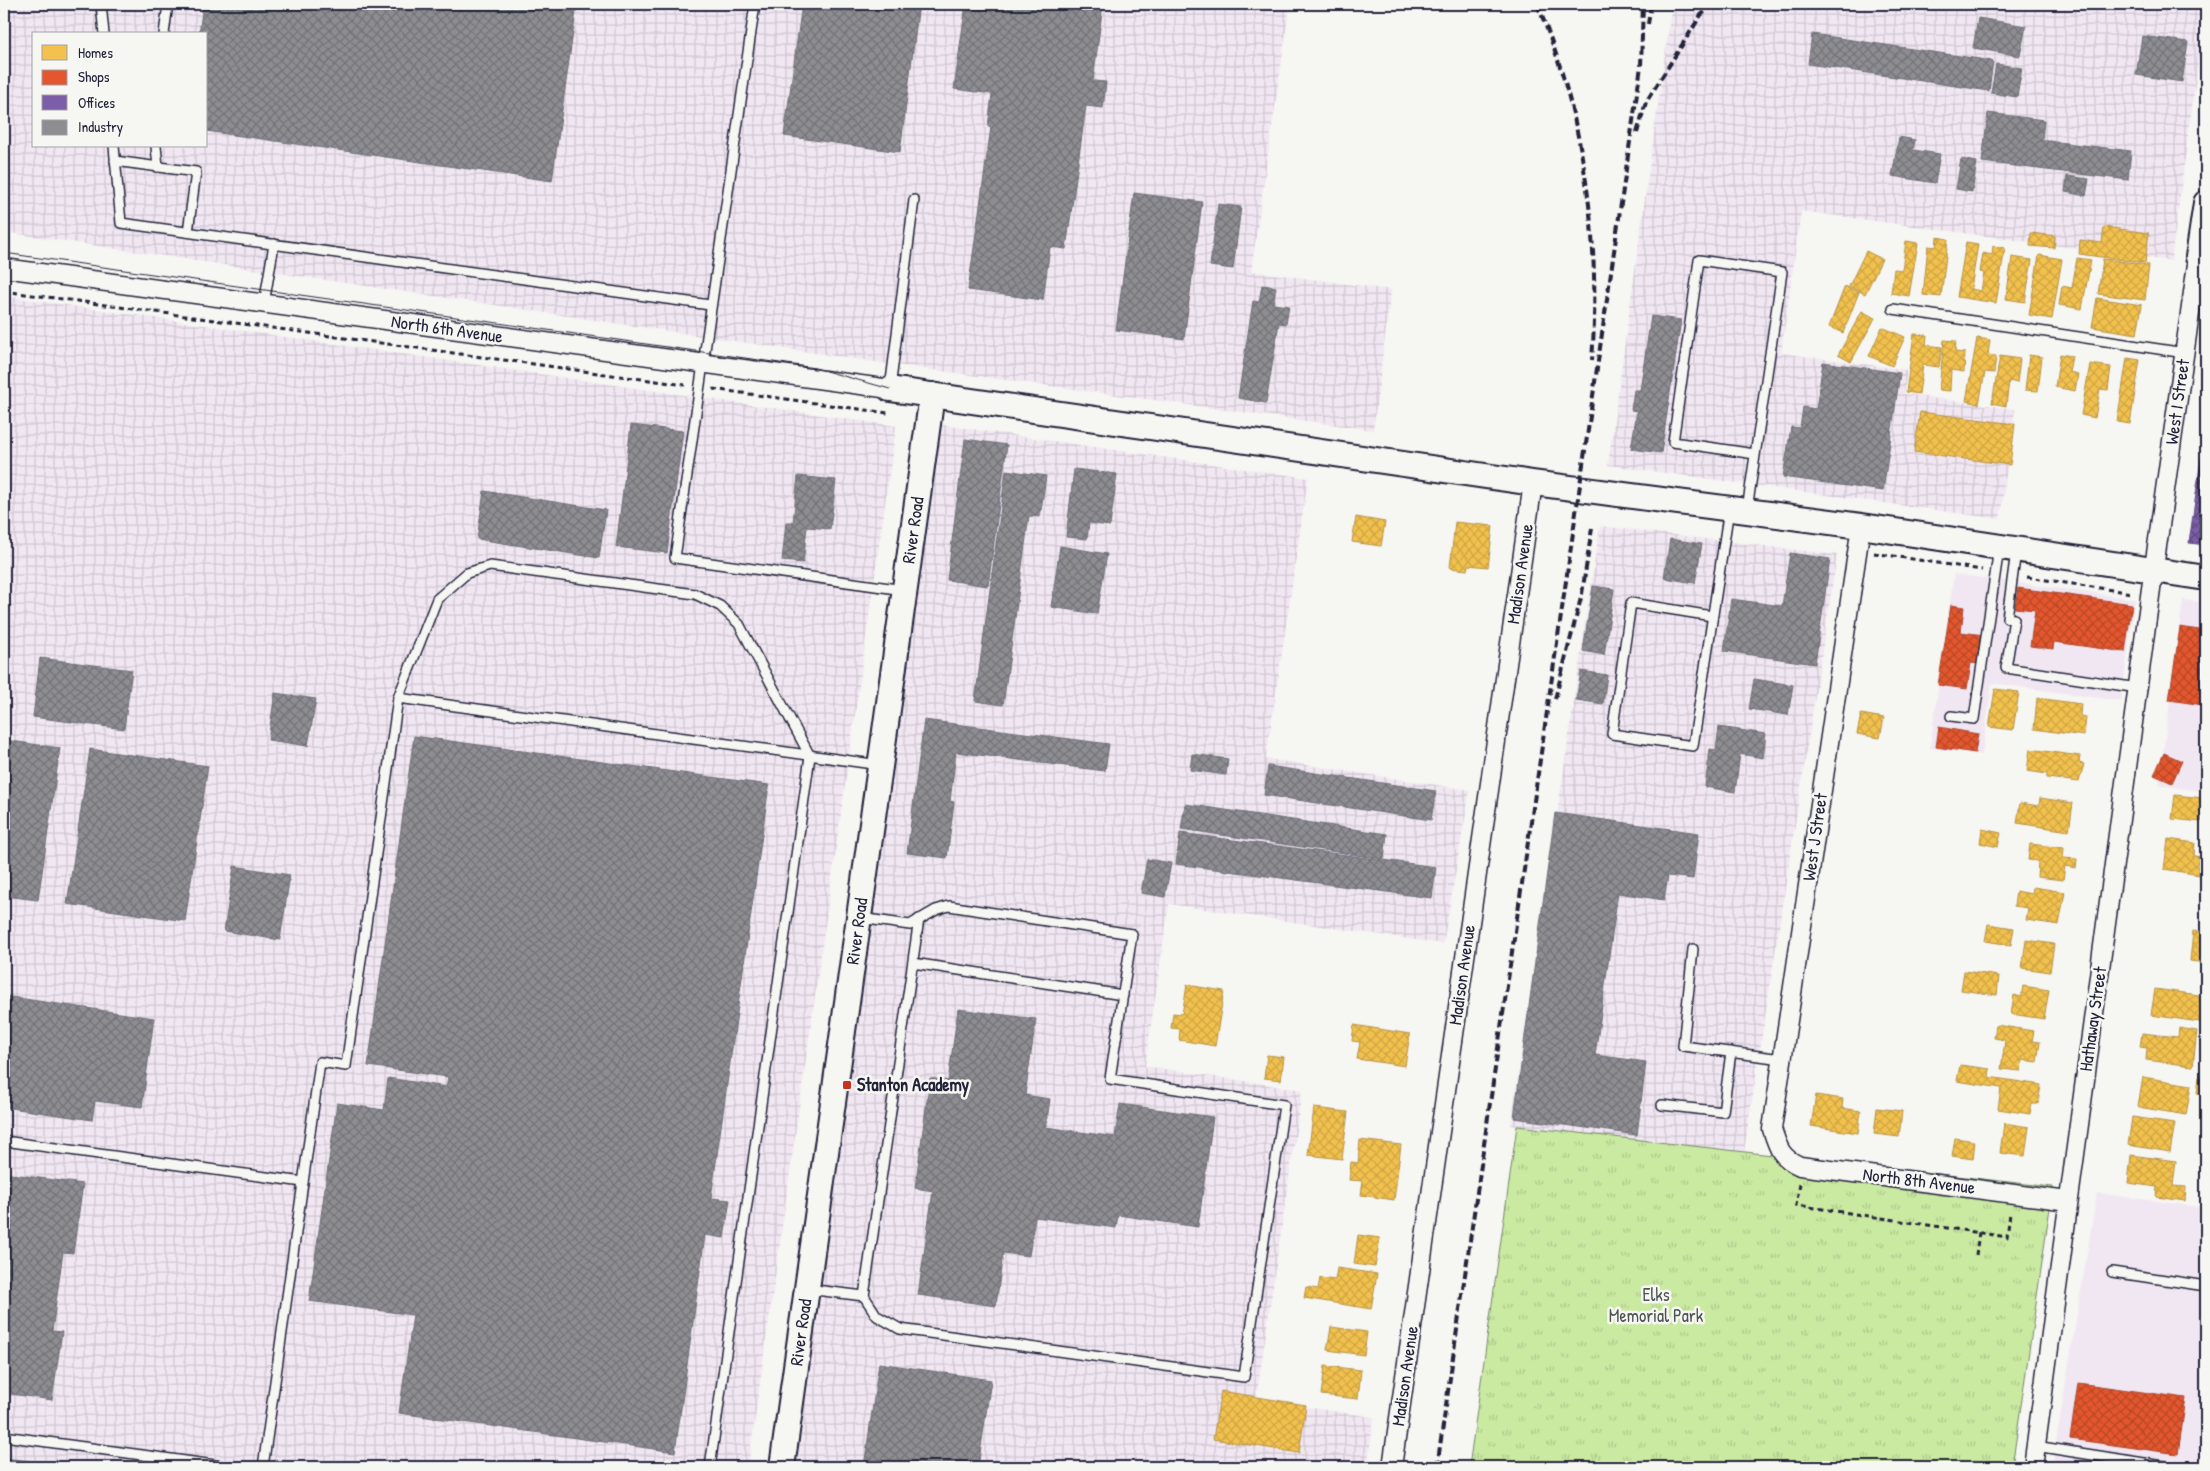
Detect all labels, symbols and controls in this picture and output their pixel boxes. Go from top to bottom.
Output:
legend [32,32,208,148]
text: Homes [78,42,113,63]
text: Shops [78,66,110,87]
text: Offices [78,92,115,113]
text: Industry [78,116,123,137]
street label: North 6th Avenue [390,308,504,349]
street label: West I Street [2159,357,2196,446]
street label: River Road [896,495,930,565]
street label: Madison Avenue [1500,522,1539,626]
street label: West J Street [1796,791,1833,882]
street label: River Road [839,896,874,966]
street label: Madison Avenue [1442,923,1481,1027]
street label: Hathaway Street [2073,964,2112,1073]
place label: Stanton Academy [857,1072,970,1098]
marker: Stanton Academy [841,1079,853,1091]
street label: North 8th Avenue [1861,1161,1977,1200]
park label: Elks Memorial Park [1609,1282,1704,1328]
street label: River Road [783,1297,817,1367]
street label: Madison Avenue [1385,1324,1424,1428]

